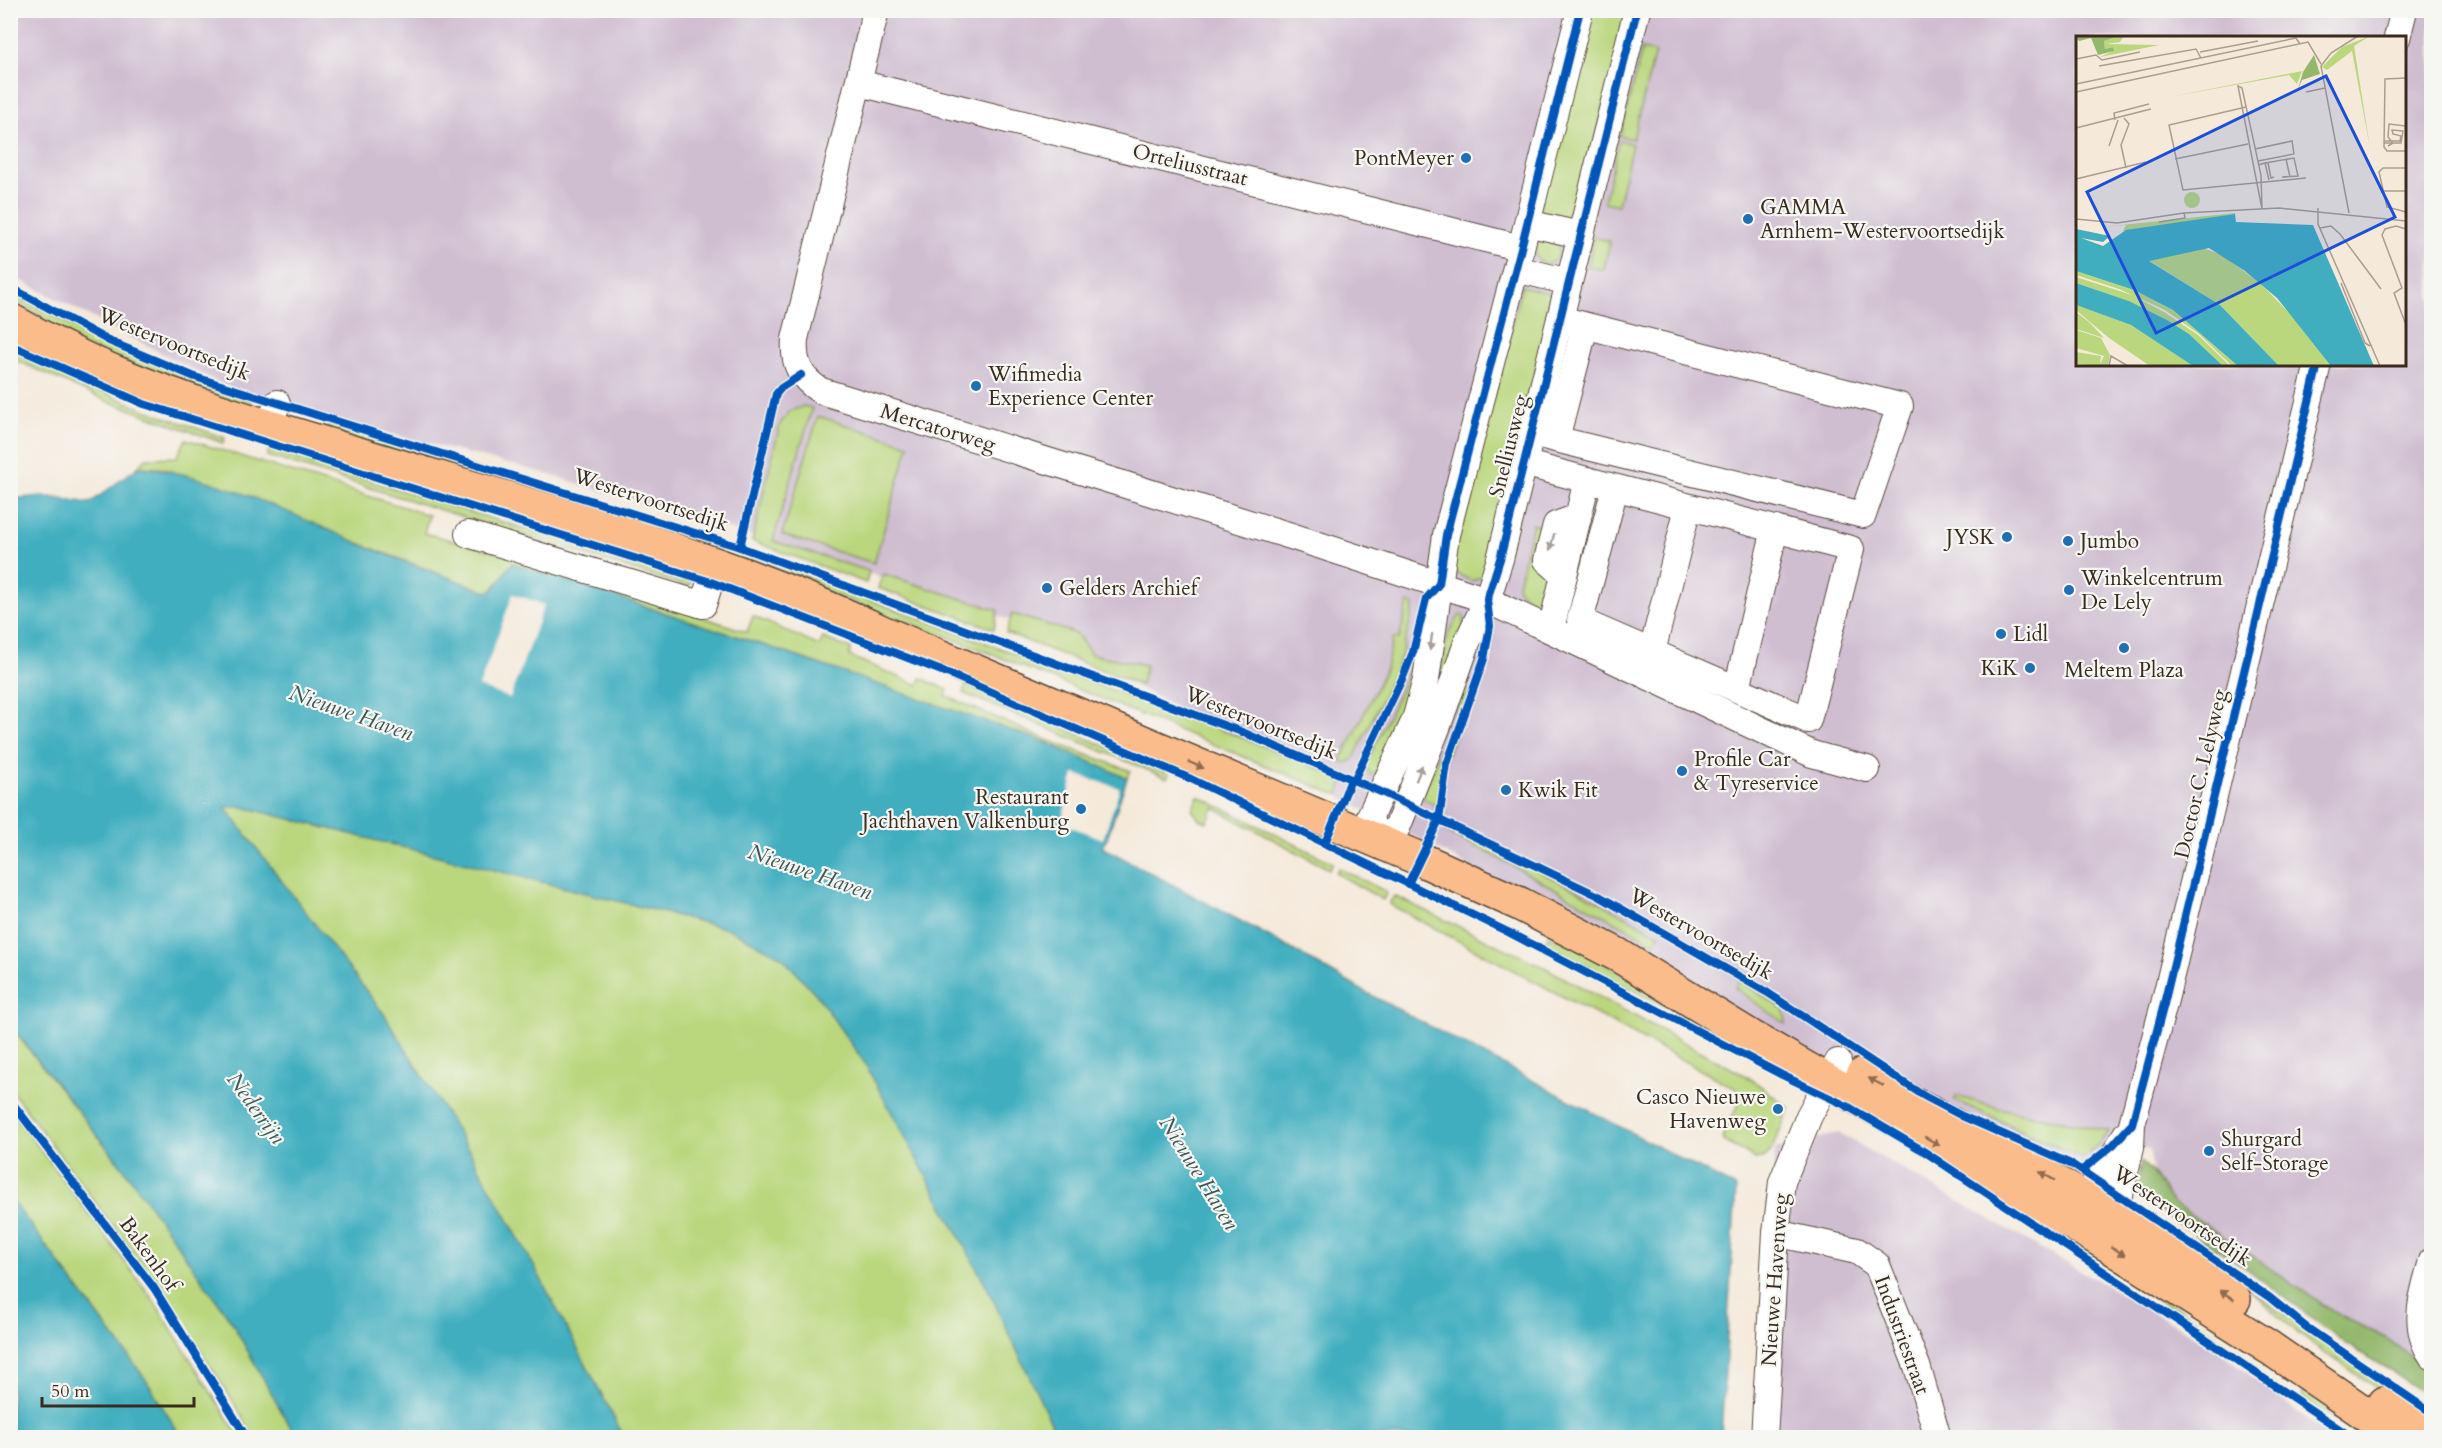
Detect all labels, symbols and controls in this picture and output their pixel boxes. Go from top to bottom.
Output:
inset map [2076,36,2406,366]
street label: Orteliusstraat [1129,137,1251,193]
place label: PontMeyer [1354,144,1454,173]
marker: PontMeyer [1459,151,1473,165]
place label: GAMMA Arnhem-Westervoortsedijk [1760,193,2005,246]
marker: GAMMA Arnhem-Westervoortsedijk [1741,212,1755,226]
street label: Westervoortsedijk [93,300,255,388]
place label: Wifimedia Experience Center [987,360,1154,413]
marker: Wifimedia Experience Center [969,379,983,393]
street label: Snelliusweg [1482,391,1536,501]
street label: Mercatorweg [877,397,1000,459]
street label: Westervoortsedijk [569,461,733,539]
place label: JYSK [1943,523,1995,552]
place label: Jumbo [2077,527,2139,556]
marker: JYSK [2000,530,2014,544]
one-way arrow [1547,534,1556,552]
marker: Jumbo [2061,534,2075,548]
place label: Winkelcentrum De Lely [2080,564,2223,617]
place label: Gelders Archief [1059,574,1201,603]
marker: Gelders Archief [1040,581,1054,595]
marker: Winkelcentrum De Lely [2062,583,2076,597]
place label: Lidl [2013,620,2048,649]
marker: Lidl [1994,627,2008,641]
one-way arrow [1426,633,1436,652]
marker: Meltem Plaza [2117,641,2131,655]
place label: KiK [1981,654,2018,683]
place label: Meltem Plaza [2064,656,2184,685]
marker: KiK [2023,661,2037,675]
water label: Nieuwe Haven [285,678,417,748]
street label: Westervoortsedijk [1180,679,1342,767]
street label: Doctor C. Lelyweg [2167,686,2235,862]
place label: Profile Car & Tyreservice [1694,745,1819,798]
one-way arrow [1187,761,1204,770]
one-way arrow [1414,764,1424,782]
marker: Profile Car & Tyreservice [1675,764,1689,778]
place label: Kwik Fit [1518,776,1598,805]
place label: Restaurant Jachthaven Valkenburg [859,783,1069,836]
marker: Kwik Fit [1499,783,1513,797]
marker: Restaurant Jachthaven Valkenburg [1074,802,1088,816]
water label: Nieuwe Haven [744,837,876,907]
street label: Westervoortsedijk [1623,880,1779,987]
water label: Nederrijn [220,1066,292,1150]
one-way arrow [1867,1077,1884,1087]
place label: Casco Nieuwe Havenweg [1636,1083,1766,1136]
marker: Casco Nieuwe Havenweg [1771,1102,1785,1116]
water label: Nieuwe Haven [1152,1110,1246,1236]
place label: Shurgard Self-Storage [2221,1125,2329,1178]
one-way arrow [1924,1135,1941,1145]
marker: Shurgard Self-Storage [2202,1144,2216,1158]
street label: Westervoortsedijk [2106,1158,2258,1274]
one-way arrow [2038,1171,2055,1181]
street label: Nieuwe Havenweg [1754,1192,1796,1368]
street label: Bakenhof [112,1211,188,1300]
one-way arrow [2110,1246,2126,1257]
street label: Industriestraat [1867,1271,1937,1399]
one-way arrow [2219,1289,2236,1300]
scale bar [42,1370,194,1408]
text: 50 m [51,1379,90,1404]

